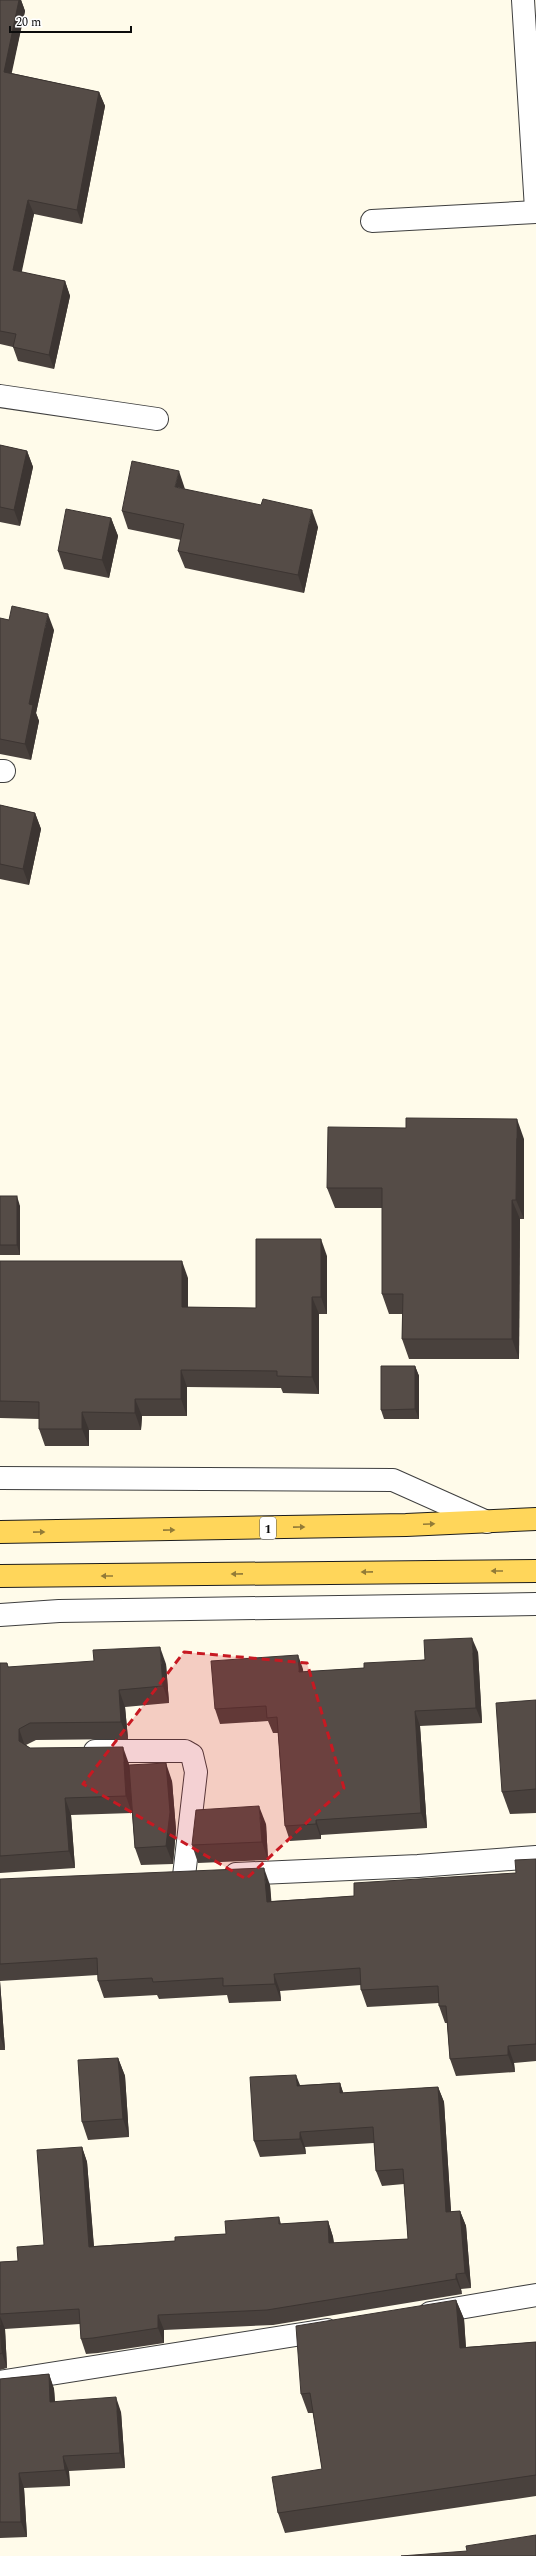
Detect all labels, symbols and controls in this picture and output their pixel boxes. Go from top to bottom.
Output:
scale bar [10,8,131,34]
text: 20 m [16,13,41,32]
road number: 1 [260,1517,276,1539]
one-way arrow [423,1521,436,1527]
one-way arrow [293,1524,306,1530]
one-way arrow [163,1527,176,1533]
one-way arrow [33,1528,45,1535]
one-way arrow [490,1568,503,1574]
one-way arrow [360,1569,373,1575]
one-way arrow [230,1571,243,1577]
one-way arrow [100,1573,113,1579]

